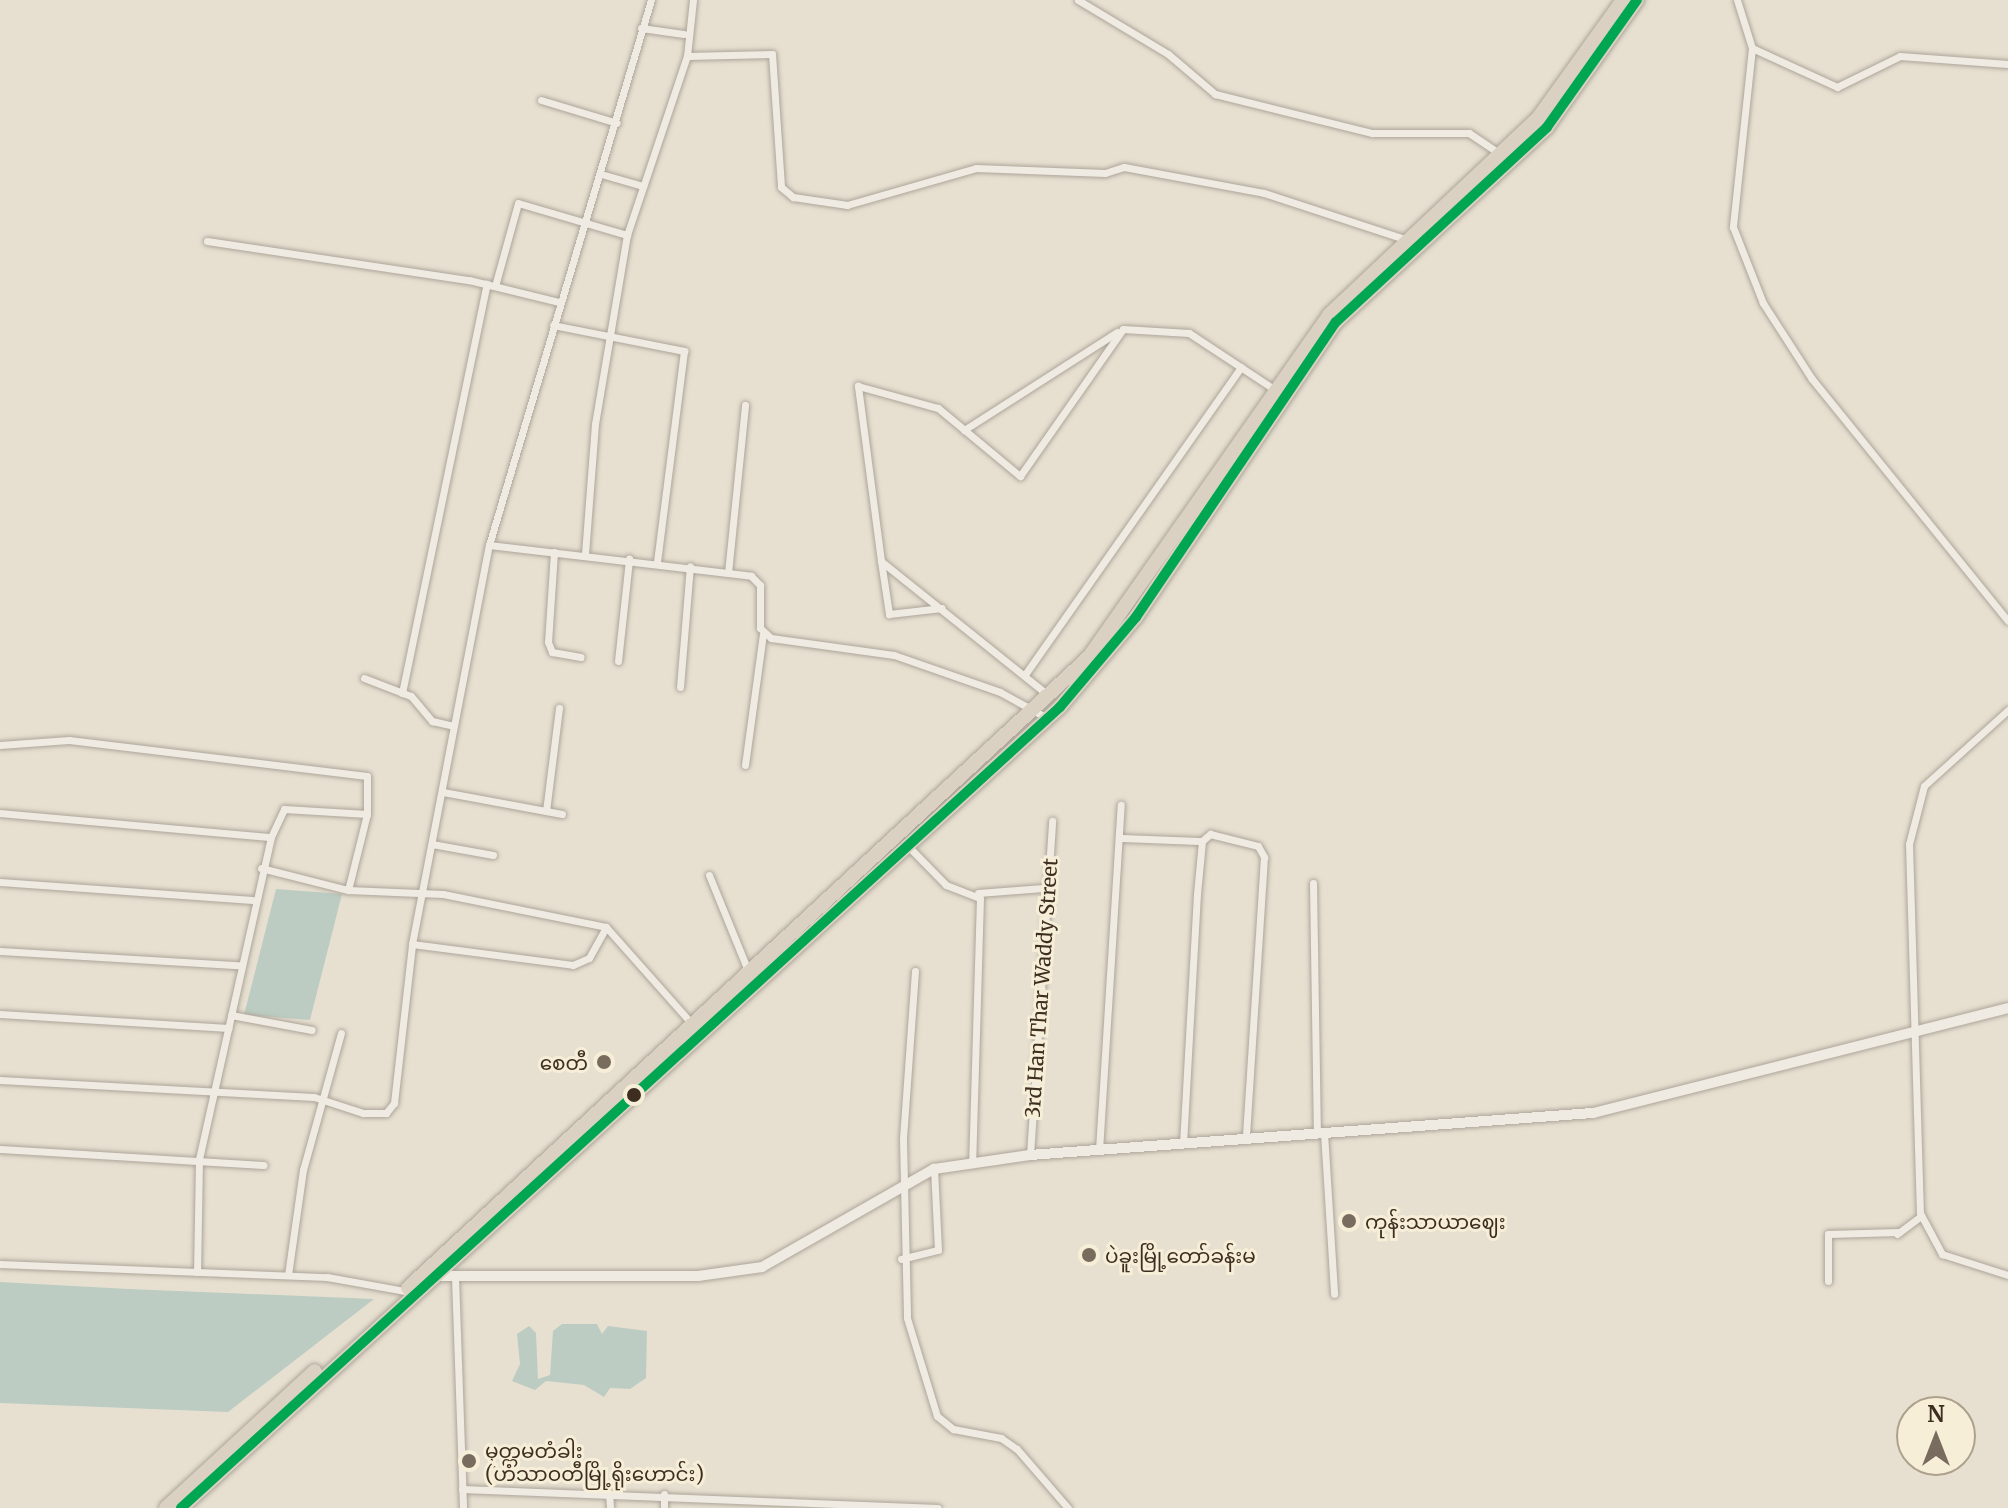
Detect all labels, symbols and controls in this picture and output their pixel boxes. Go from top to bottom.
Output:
street label: 3rd Han Thar Waddy Street [1020,857,1062,1119]
place label: စေတီ [540,1050,588,1074]
marker: စေတီ [595,1053,613,1071]
unlabelled marker [626,1087,642,1103]
place label: ကုန်းသာယာဈေး [1365,1209,1506,1233]
marker: ကုန်းသာယာဈေး [1340,1212,1358,1230]
place label: ပဲခူးမြို့တော်ခန်းမ [1105,1243,1256,1267]
marker: ပဲခူးမြို့တော်ခန်းမ [1080,1246,1098,1264]
north arrow [1896,1396,1976,1476]
text: N [1927,1400,1945,1428]
place label: မုတ္တမတံခါး (ဟံသာဝတီမြို့ရိုးဟောင်း) [485,1438,704,1485]
marker: မုတ္တမတံခါး (ဟံသာဝတီမြို့ရိုးဟောင်း) [460,1452,478,1470]

